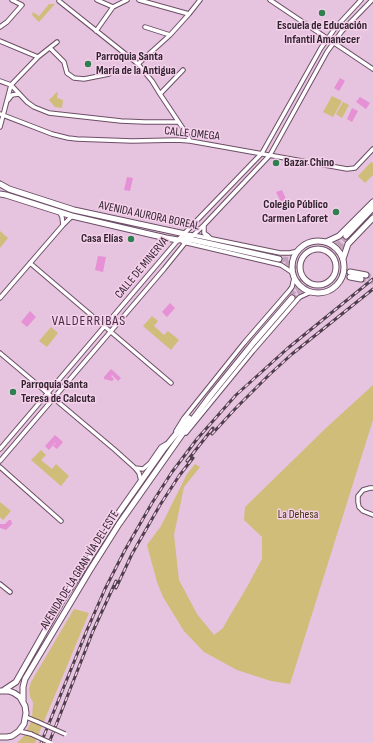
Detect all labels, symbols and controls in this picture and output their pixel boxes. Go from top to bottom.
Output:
marker: Escuela de Educación Infantil Amanecer [317,8,327,18]
place label: Escuela de Educación Infantil Amanecer [277,19,367,47]
place label: Parroquia Santa María de la Antigua [96,50,176,78]
marker: Parroquia Santa María de la Antigua [83,59,93,69]
street label: CALLE OMEGA [164,124,220,144]
place label: Bazar Chino [284,156,334,170]
marker: Bazar Chino [271,158,281,168]
street label: AVENIDA AURORA BOREAL [97,198,201,234]
place label: Colegio Público Carmen Laforet [262,198,328,226]
marker: Colegio Público Carmen Laforet [331,207,341,217]
place label: Casa Elías [81,232,123,246]
street label: CALLE DE MINERVA [112,234,172,302]
marker: Casa Elías [126,234,136,244]
district label: VALDERRIBAS [52,313,126,329]
place label: Parroquia Santa Teresa de Calcuta [21,378,95,406]
marker: Parroquia Santa Teresa de Calcuta [8,387,18,397]
street label: AVENIDA DE LA GRAN VÍA DEL ESTE [38,508,122,632]
park label: La Dehesa [278,508,318,522]

